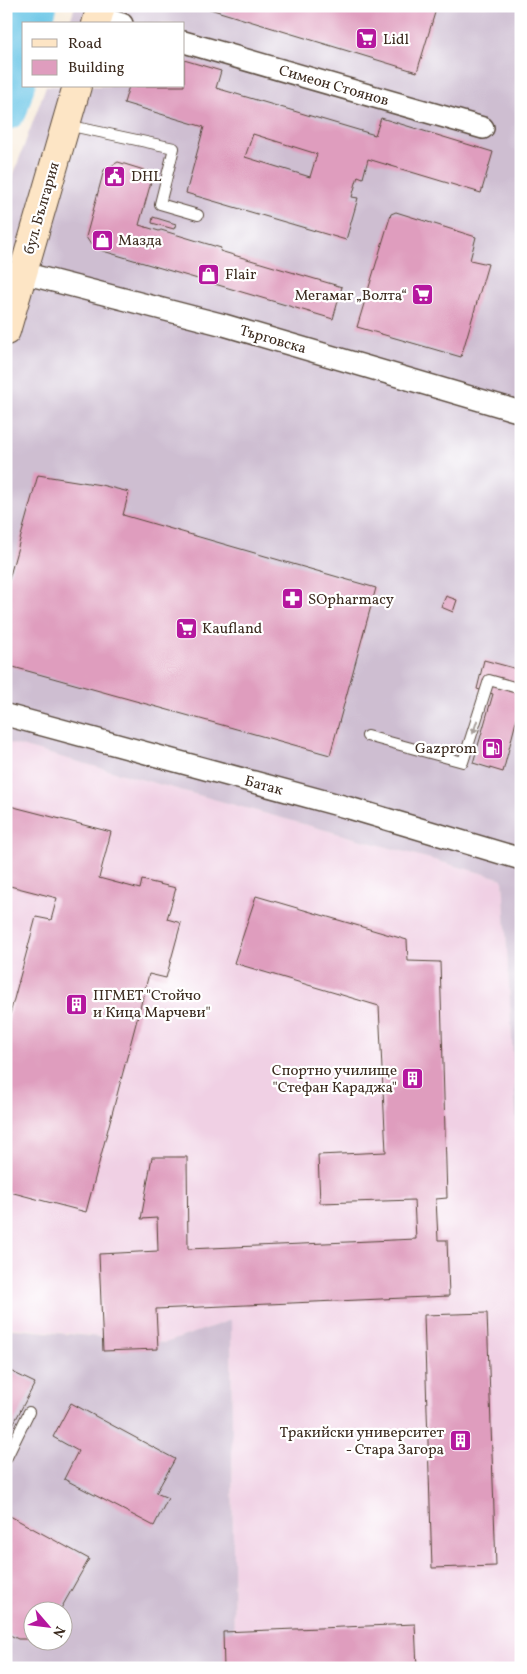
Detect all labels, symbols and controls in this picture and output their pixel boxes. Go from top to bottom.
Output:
legend [22,22,185,88]
supermarket icon: Lidl [355,27,379,51]
place label: Lidl [383,30,409,51]
text: Road [68,34,102,55]
text: Building [68,58,125,79]
street label: Симеон Стоянов [276,61,391,112]
street label: бул. България [19,160,66,257]
public building icon: DHL [103,164,127,188]
place label: DHL [131,167,162,188]
shop icon: Мазда [90,228,114,252]
place label: Мазда [118,231,162,252]
shop icon: Flair [197,262,221,286]
place label: Flair [225,265,256,286]
supermarket icon: Мегамаг „Волта“ [411,283,435,307]
place label: Мегамаг „Волта“ [294,286,407,307]
street label: Търговска [237,321,308,360]
pharmacy icon: SOpharmacy [280,587,304,611]
place label: SOpharmacy [308,590,394,611]
supermarket icon: Kaufland [174,616,198,640]
place label: Kaufland [202,619,262,640]
one-way arrow [470,720,478,735]
fuel station icon: Gazprom [481,736,505,760]
place label: Gazprom [415,739,477,760]
street label: Батак [242,771,285,802]
place label: ПГМЕТ "Стойчо и Кица Марчеви" [93,986,211,1024]
building icon: ПГМЕТ "Стойчо и Кица Марчеви" [65,992,89,1016]
place label: Спортно училище "Стефан Караджа" [272,1061,397,1099]
building icon: Спортно училище "Стефан Караджа" [401,1067,425,1091]
place label: Тракийски университет - Стара Загора [280,1423,444,1461]
building icon: Тракийски университет - Стара Загора [448,1429,472,1453]
north arrow [22,1602,72,1652]
text: N [47,1622,69,1640]

